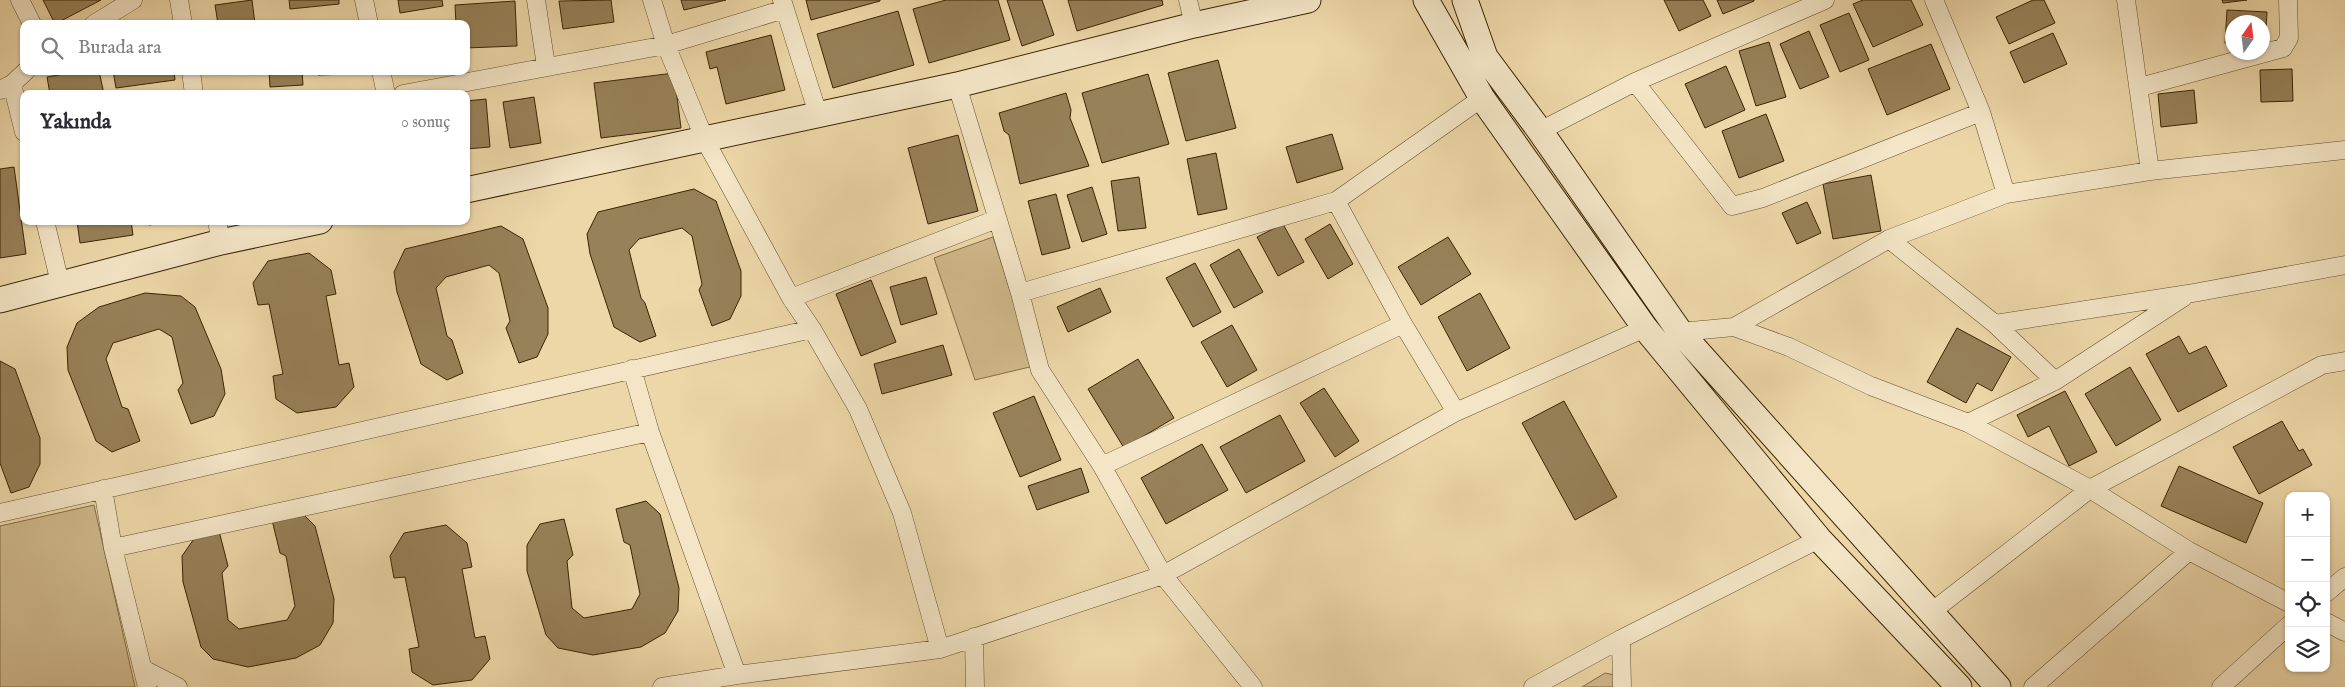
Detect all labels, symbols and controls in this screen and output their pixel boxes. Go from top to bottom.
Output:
north arrow [2225,15,2270,60]
search box [20,20,470,75]
icon: search [38,34,66,62]
text: Burada ara [78,36,162,60]
text: Yakında [40,109,111,136]
text: 0 sonuç [401,113,450,133]
map controls [2285,492,2330,672]
button: + [2285,492,2330,537]
button: − [2285,537,2330,582]
button: locate [2285,582,2330,627]
button: layers [2285,627,2330,672]

